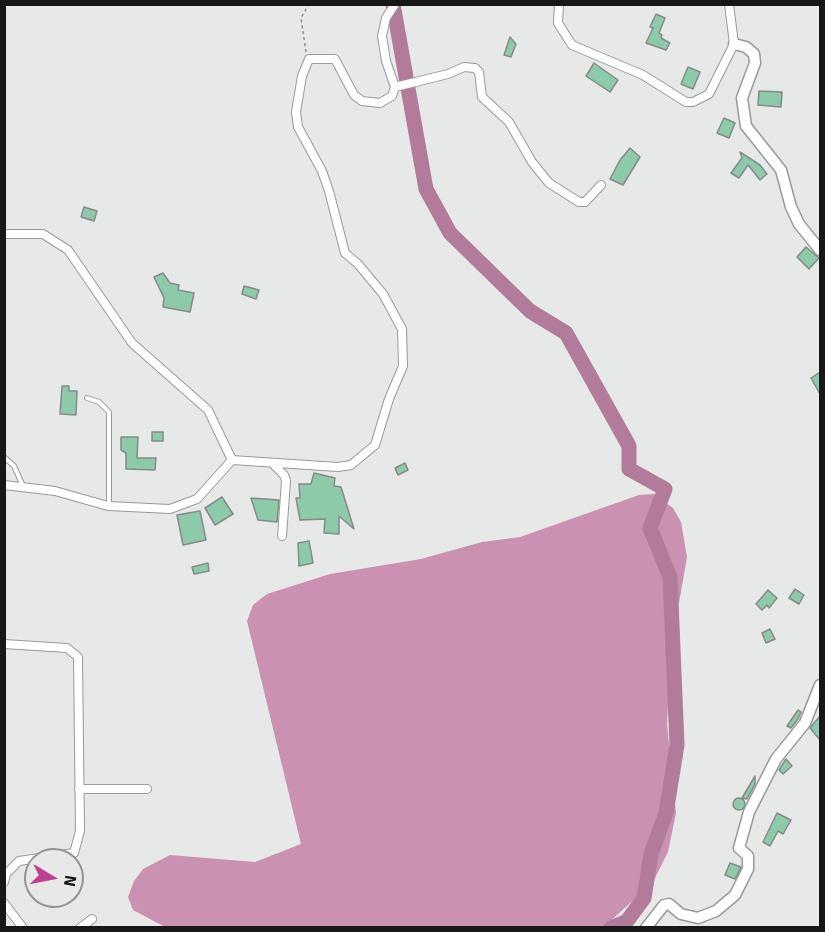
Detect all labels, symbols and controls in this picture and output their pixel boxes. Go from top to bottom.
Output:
north arrow [24,848,84,908]
text: N [59,874,81,888]

